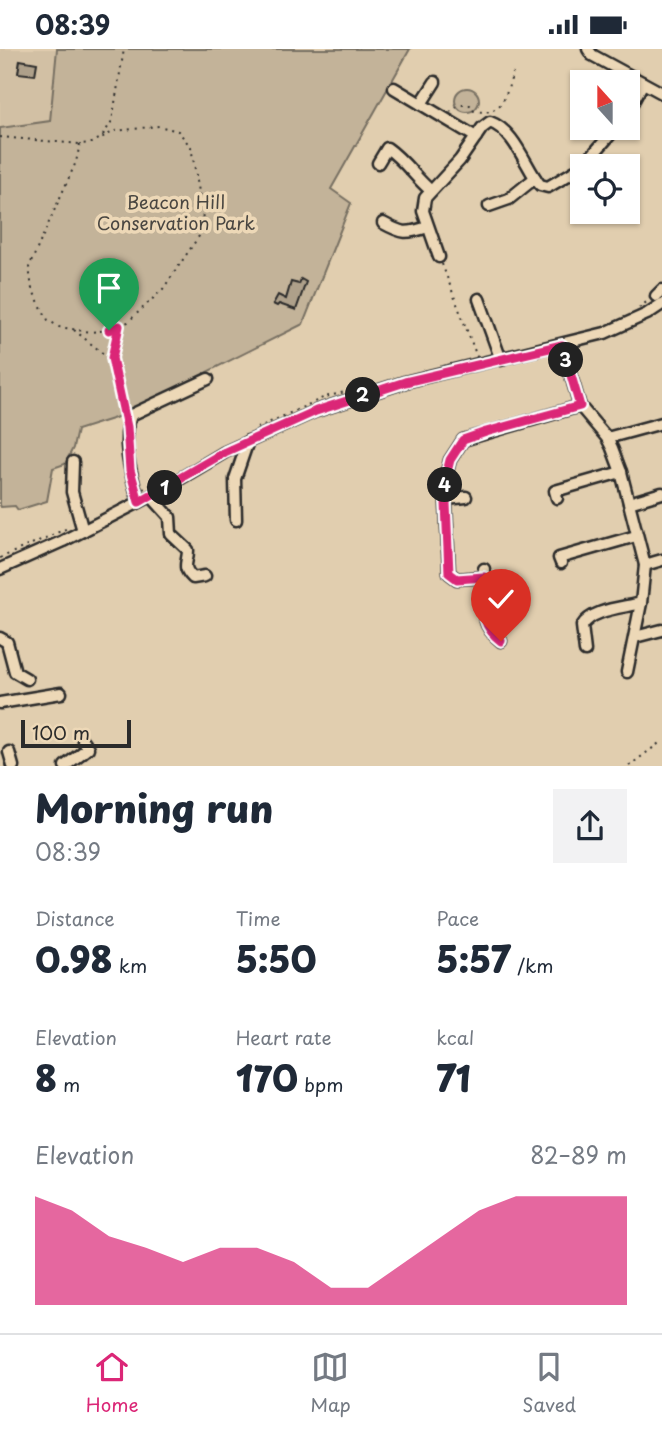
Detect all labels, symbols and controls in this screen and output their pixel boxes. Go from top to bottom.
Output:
text: 08:39 [35,5,110,44]
north arrow [570,70,640,140]
map controls [570,70,640,224]
button: locate [570,154,640,224]
park label: Beacon Hill Conservation Park [97,188,255,236]
pin [79,258,139,330]
icon: arrive [90,269,128,307]
pin: 3 [548,343,584,377]
text: 3 [559,345,572,373]
pin: 2 [346,377,380,413]
text: 2 [356,380,369,408]
pin: 4 [428,467,462,502]
text: 4 [438,470,451,498]
pin: 1 [148,471,182,506]
text: 1 [160,473,169,501]
pin [471,569,531,641]
icon: check [482,580,520,618]
scale bar [21,717,131,749]
text: 100 m [32,718,90,746]
text: Morning run [35,779,273,836]
button: share [553,789,627,863]
text: 08:39 [35,834,101,869]
text: Distance [35,904,115,932]
text: Time [236,904,281,932]
text: Pace [436,904,479,932]
text: 0.98 [35,932,112,985]
text: 5:50 [236,932,317,985]
text: 5:57 [436,932,511,985]
text: km [112,951,147,979]
text: /km [511,951,554,979]
text: Elevation [35,1023,117,1051]
text: Heart rate [236,1023,332,1051]
text: kcal [436,1023,474,1051]
text: 8 [35,1051,57,1104]
text: 170 [236,1051,298,1104]
text: 71 [436,1051,471,1104]
text: m [57,1070,80,1098]
text: bpm [298,1070,344,1098]
text: Elevation [35,1137,134,1172]
text: 82–89 m [530,1137,627,1172]
tab: Home [86,1348,139,1418]
tab: Map [310,1348,351,1418]
tab: Saved [522,1348,576,1418]

